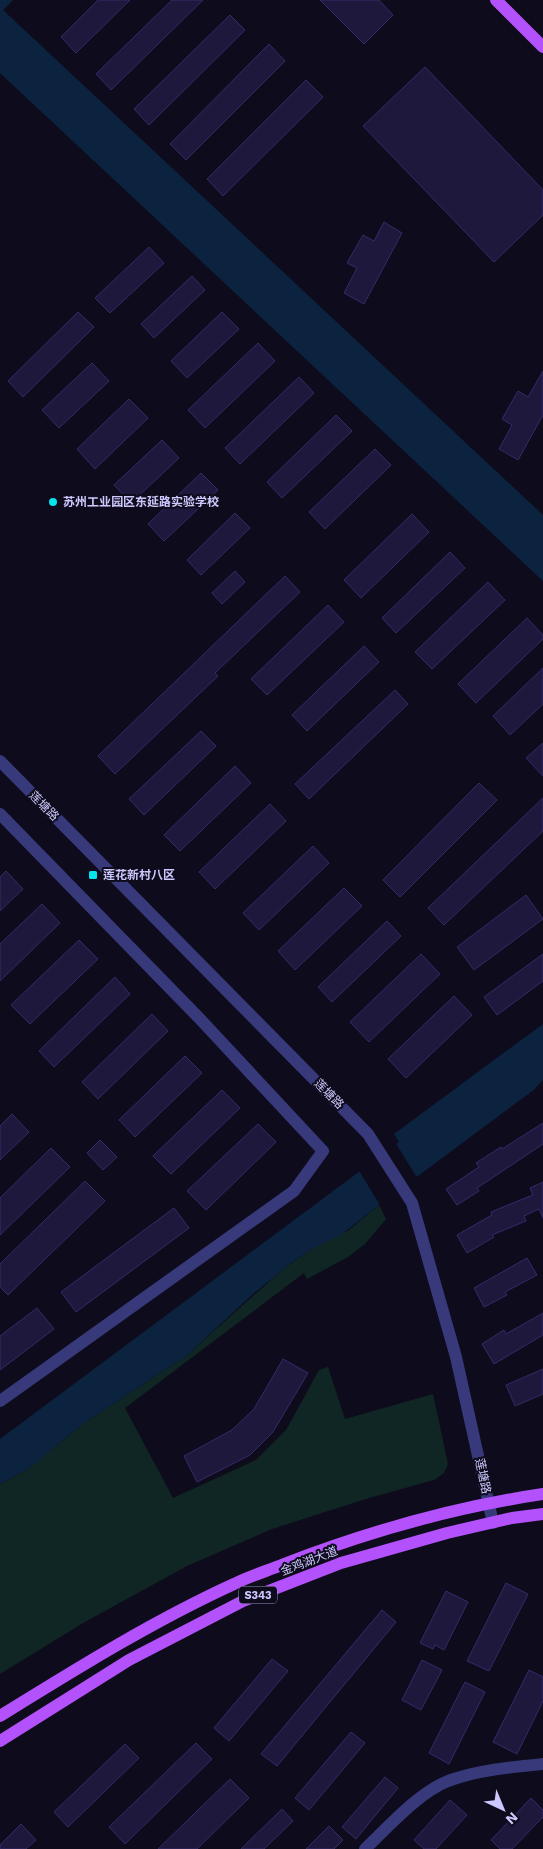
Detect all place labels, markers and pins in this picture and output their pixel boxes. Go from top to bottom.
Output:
place label: 苏州工业园区东延路实验学校 [63,495,219,509]
marker: 苏州工业园区东延路实验学校 [47,496,59,508]
place label: 莲花新村八区 [103,868,175,882]
marker: 莲花新村八区 [87,869,99,881]

